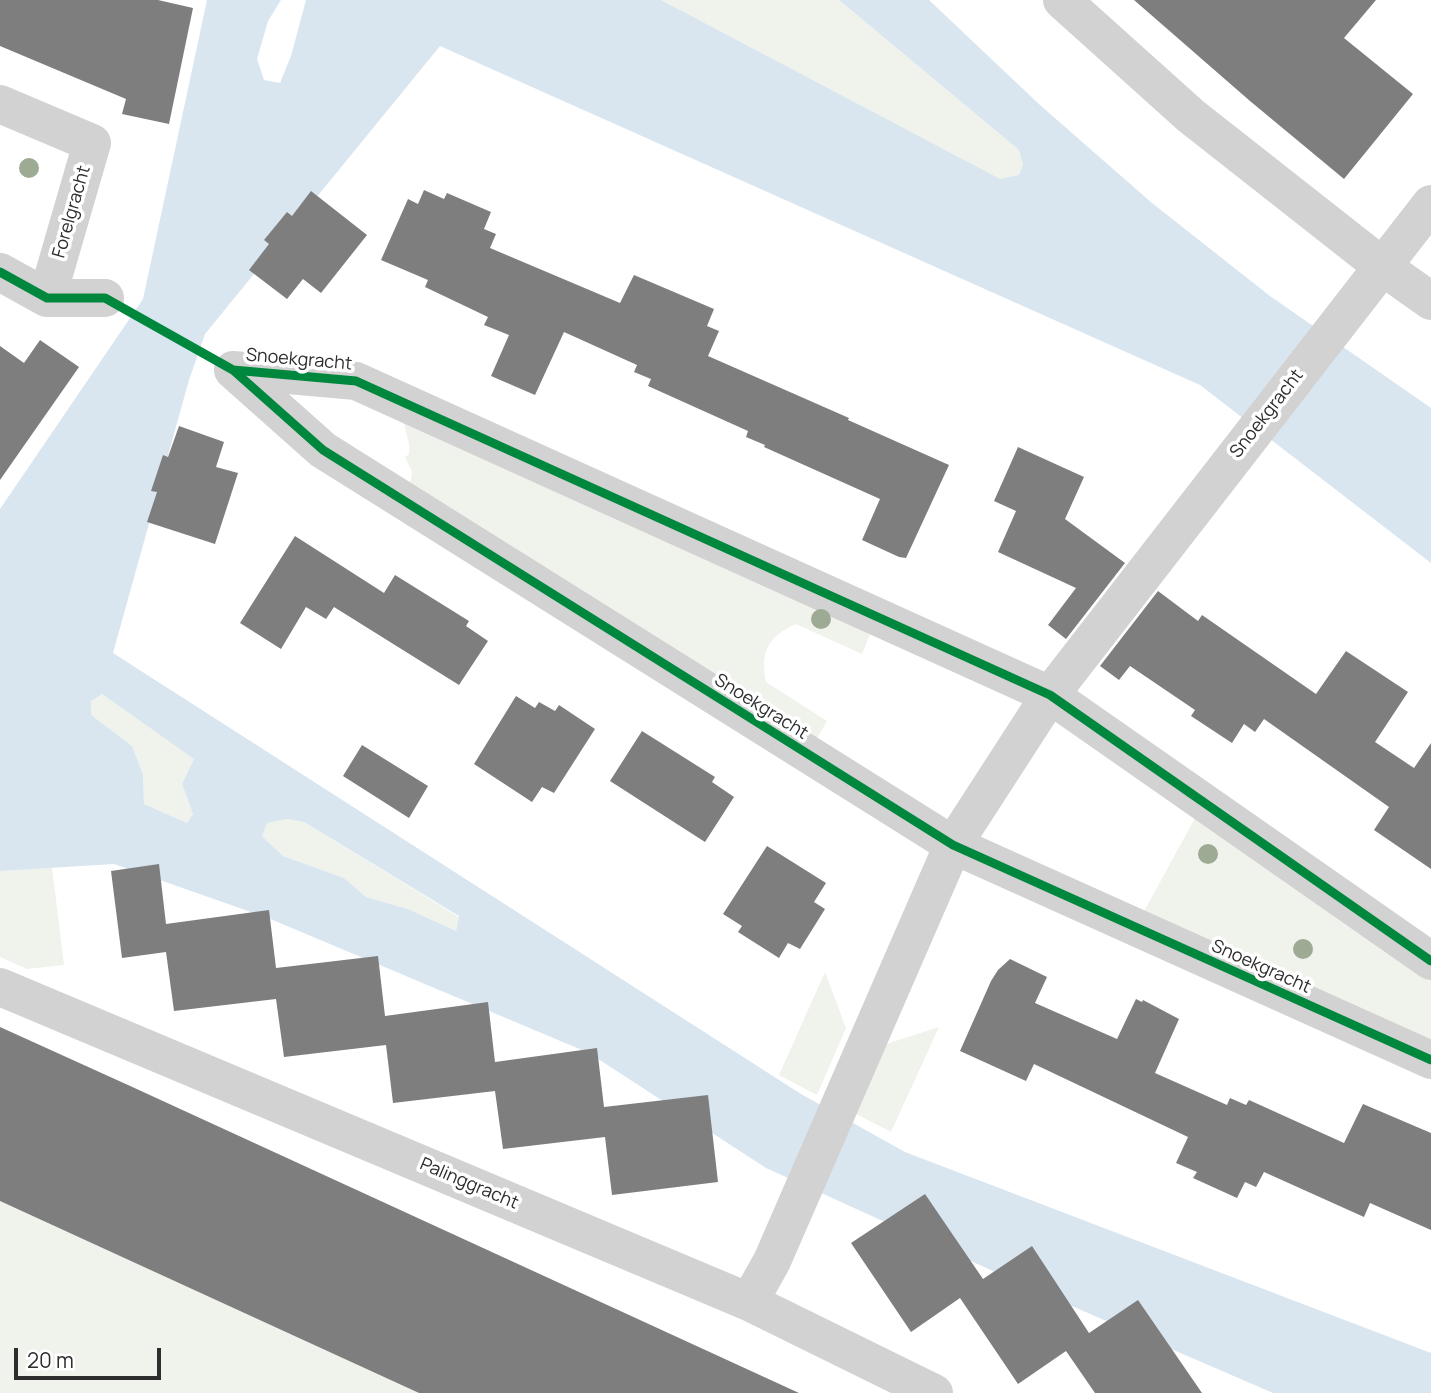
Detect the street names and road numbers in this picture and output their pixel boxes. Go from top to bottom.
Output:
street label: Forelgracht [49,163,95,261]
street label: Snoekgracht [245,345,353,375]
street label: Snoekgracht [1226,365,1308,463]
street label: Snoekgracht [710,670,812,744]
street label: Snoekgracht [1208,935,1314,999]
street label: Palinggracht [417,1154,521,1214]

